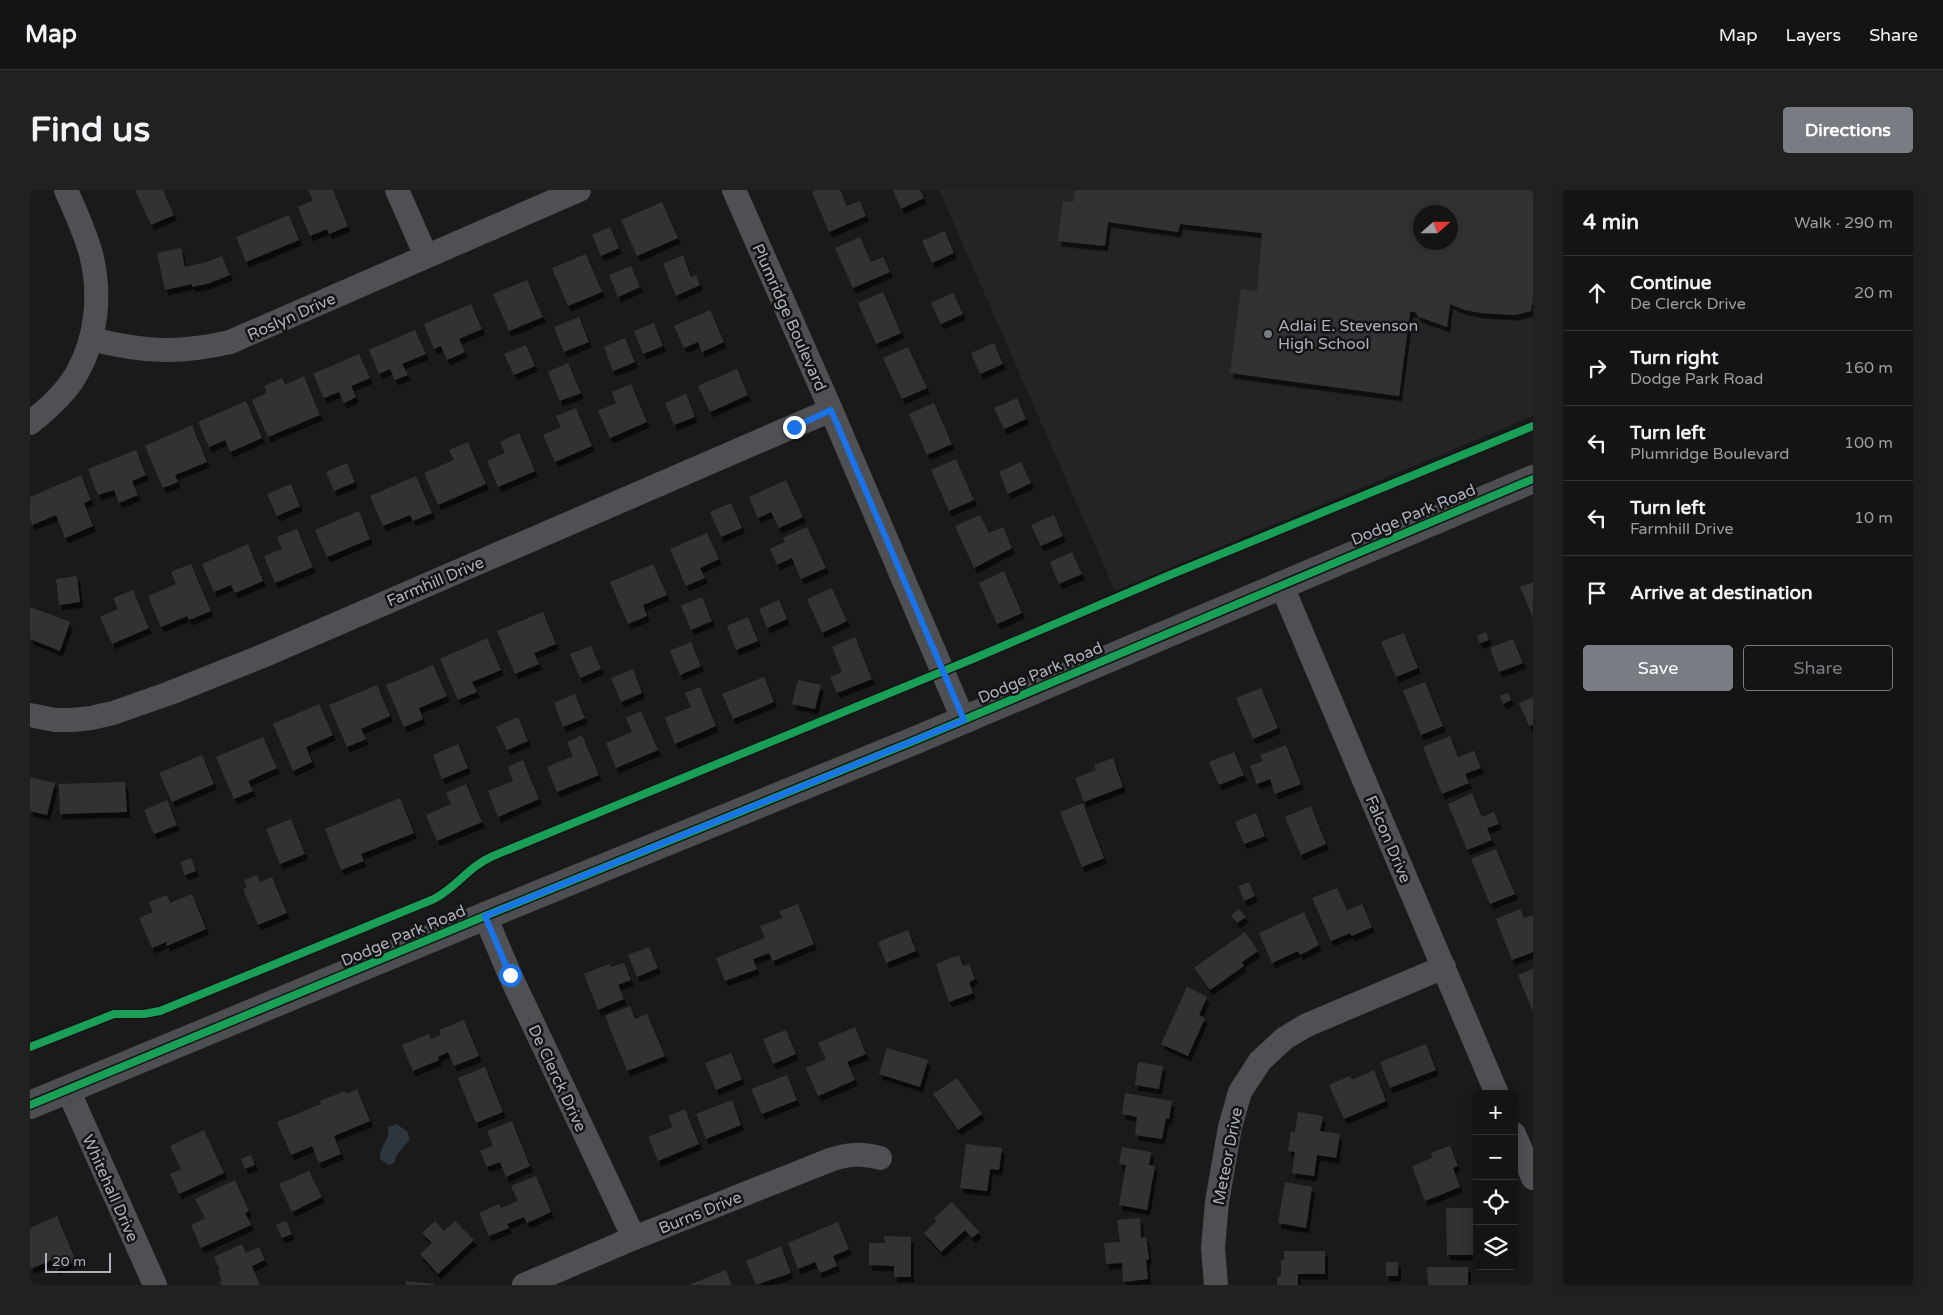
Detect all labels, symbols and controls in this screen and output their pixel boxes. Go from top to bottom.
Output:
text: Map [25,20,77,49]
text: Map [1719,24,1758,46]
text: Layers [1786,24,1841,46]
text: Share [1869,24,1918,46]
button: Directions [1783,107,1913,153]
text: Find us [30,109,150,151]
north arrow [1413,205,1458,250]
text: 4 min [1583,210,1639,235]
text: Walk · 290 m [1794,213,1893,233]
street label: Plumridge Boulevard [748,241,831,394]
text: Continue [1630,272,1712,294]
icon: ahead [1583,279,1611,307]
text: 20 m [1854,283,1893,303]
street label: Roslyn Drive [244,289,339,345]
text: De Clerck Drive [1630,294,1746,314]
place label: Adlai E. Stevenson High School [1278,316,1418,354]
marker: Adlai E. Stevenson High School [1262,328,1274,340]
text: Turn right [1630,347,1718,369]
icon: right [1583,354,1611,382]
text: 160 m [1844,358,1893,378]
text: Dodge Park Road [1630,369,1763,389]
route end [783,416,806,439]
text: Turn left [1630,422,1706,444]
icon: left [1583,429,1611,457]
text: 100 m [1844,433,1893,453]
text: Plumridge Boulevard [1630,444,1789,464]
street label: Dodge Park Road [1348,480,1479,550]
text: Turn left [1630,497,1706,519]
icon: left [1583,504,1611,532]
text: 10 m [1854,508,1893,528]
text: Farmhill Drive [1630,519,1734,539]
street label: Farmhill Drive [384,552,487,611]
icon: arrive [1583,579,1611,607]
text: Arrive at destination [1630,582,1813,604]
street label: Dodge Park Road [975,638,1106,708]
button: Save [1583,645,1733,691]
button: Share [1743,645,1893,691]
street label: Falcon Drive [1361,793,1415,886]
street label: Dodge Park Road [338,901,469,971]
route start [499,964,522,987]
street label: De Clerck Drive [524,1022,591,1135]
map controls [1473,1090,1518,1270]
button: + [1473,1090,1518,1135]
street label: Meteor Drive [1209,1106,1247,1207]
street label: Whitehall Drive [78,1132,143,1245]
button: − [1473,1135,1518,1180]
button: locate [1473,1180,1518,1225]
street label: Burns Drive [656,1187,745,1239]
button: layers [1473,1225,1518,1270]
scale bar [45,1250,111,1273]
text: 20 m [52,1253,86,1270]

